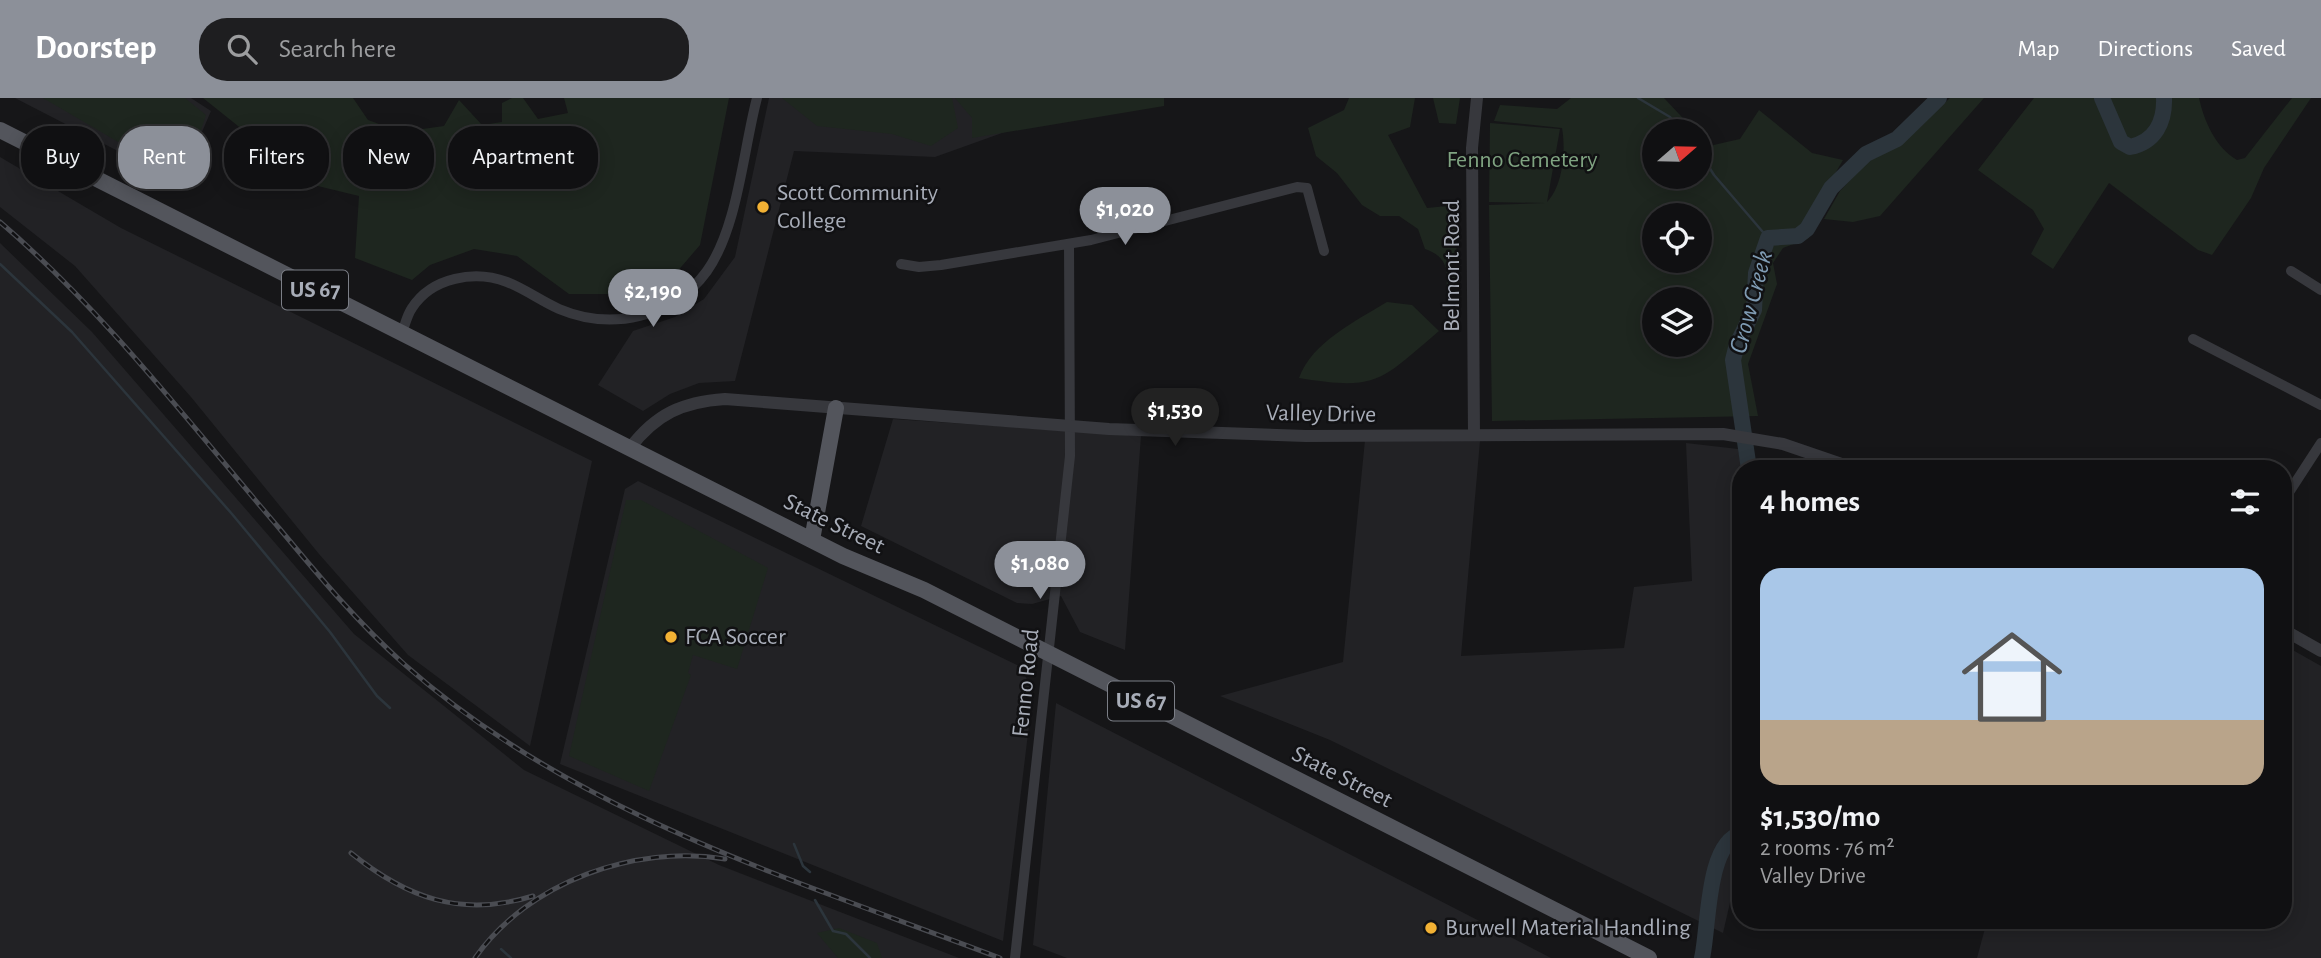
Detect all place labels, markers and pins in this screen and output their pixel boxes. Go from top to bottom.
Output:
place label: Scott Community College [777,181,938,233]
pin: $1,020 [1068,188,1182,247]
marker: Scott Community College [755,199,771,215]
pin: $2,190 [596,270,710,329]
pin: $1,530 [1118,388,1232,448]
pin: $1,080 [983,542,1097,601]
place label: FCA Soccer [685,625,786,649]
marker: FCA Soccer [663,629,679,645]
place label: Burwell Material Handling [1445,916,1691,940]
marker: Burwell Material Handling [1423,920,1439,936]

